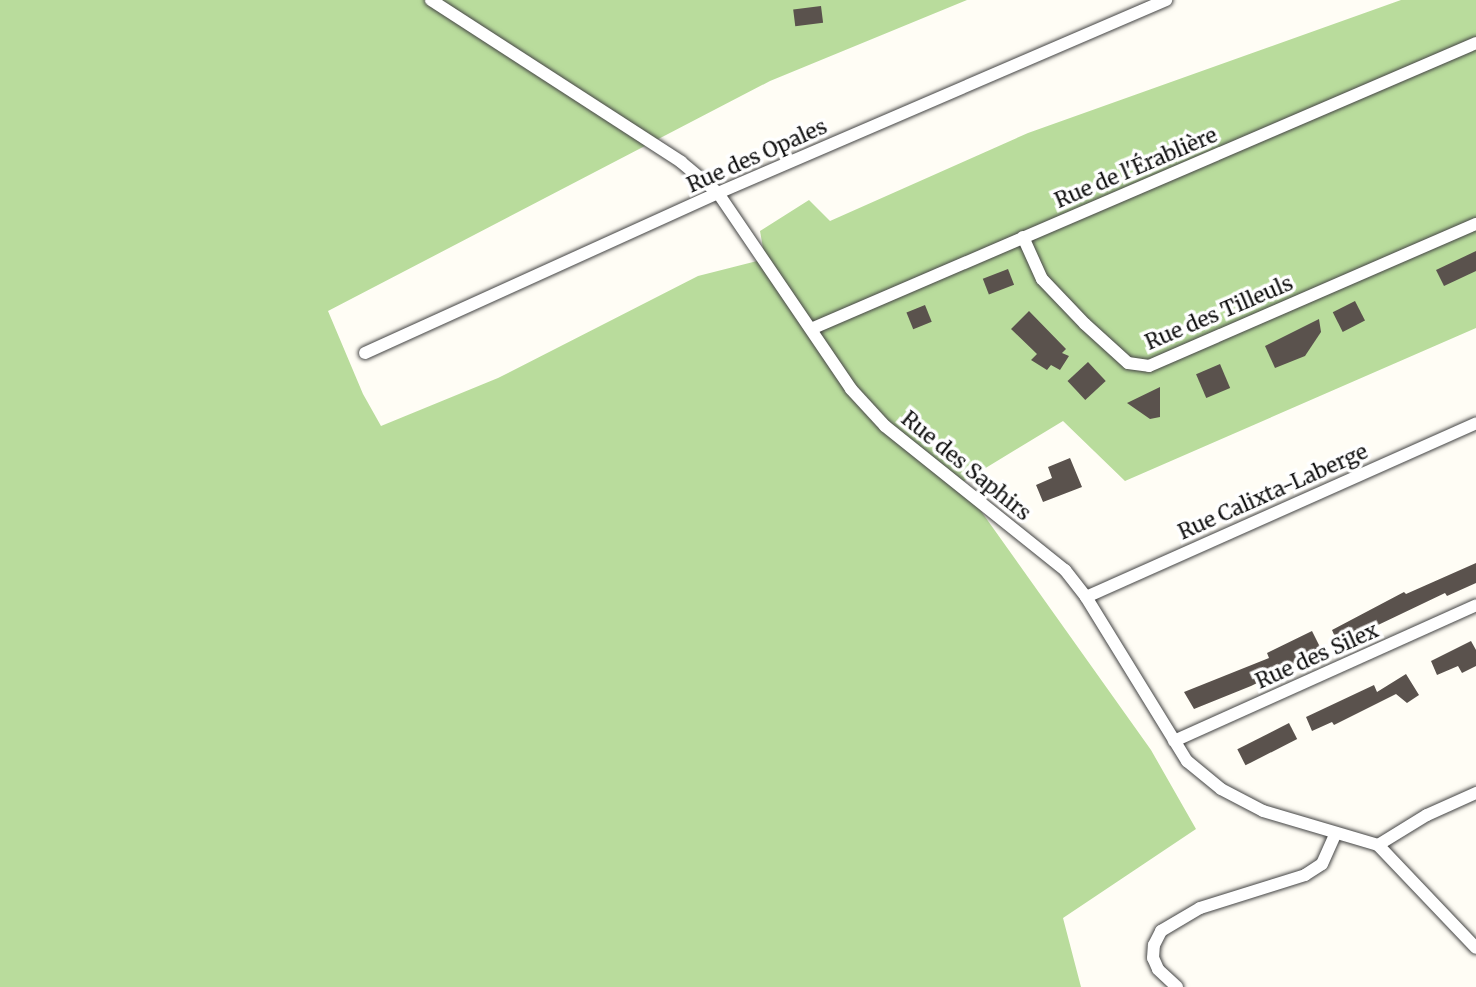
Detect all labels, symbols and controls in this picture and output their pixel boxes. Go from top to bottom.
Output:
street label: Rue des Opales [683,114,831,198]
street label: Rue de l'Érablière [1051,122,1221,214]
street label: Rue des Tilleuls [1141,271,1297,355]
street label: Rue des Saphirs [896,406,1036,526]
street label: Rue Calixta-Laberge [1174,439,1372,545]
street label: Rue des Silex [1252,618,1382,694]

